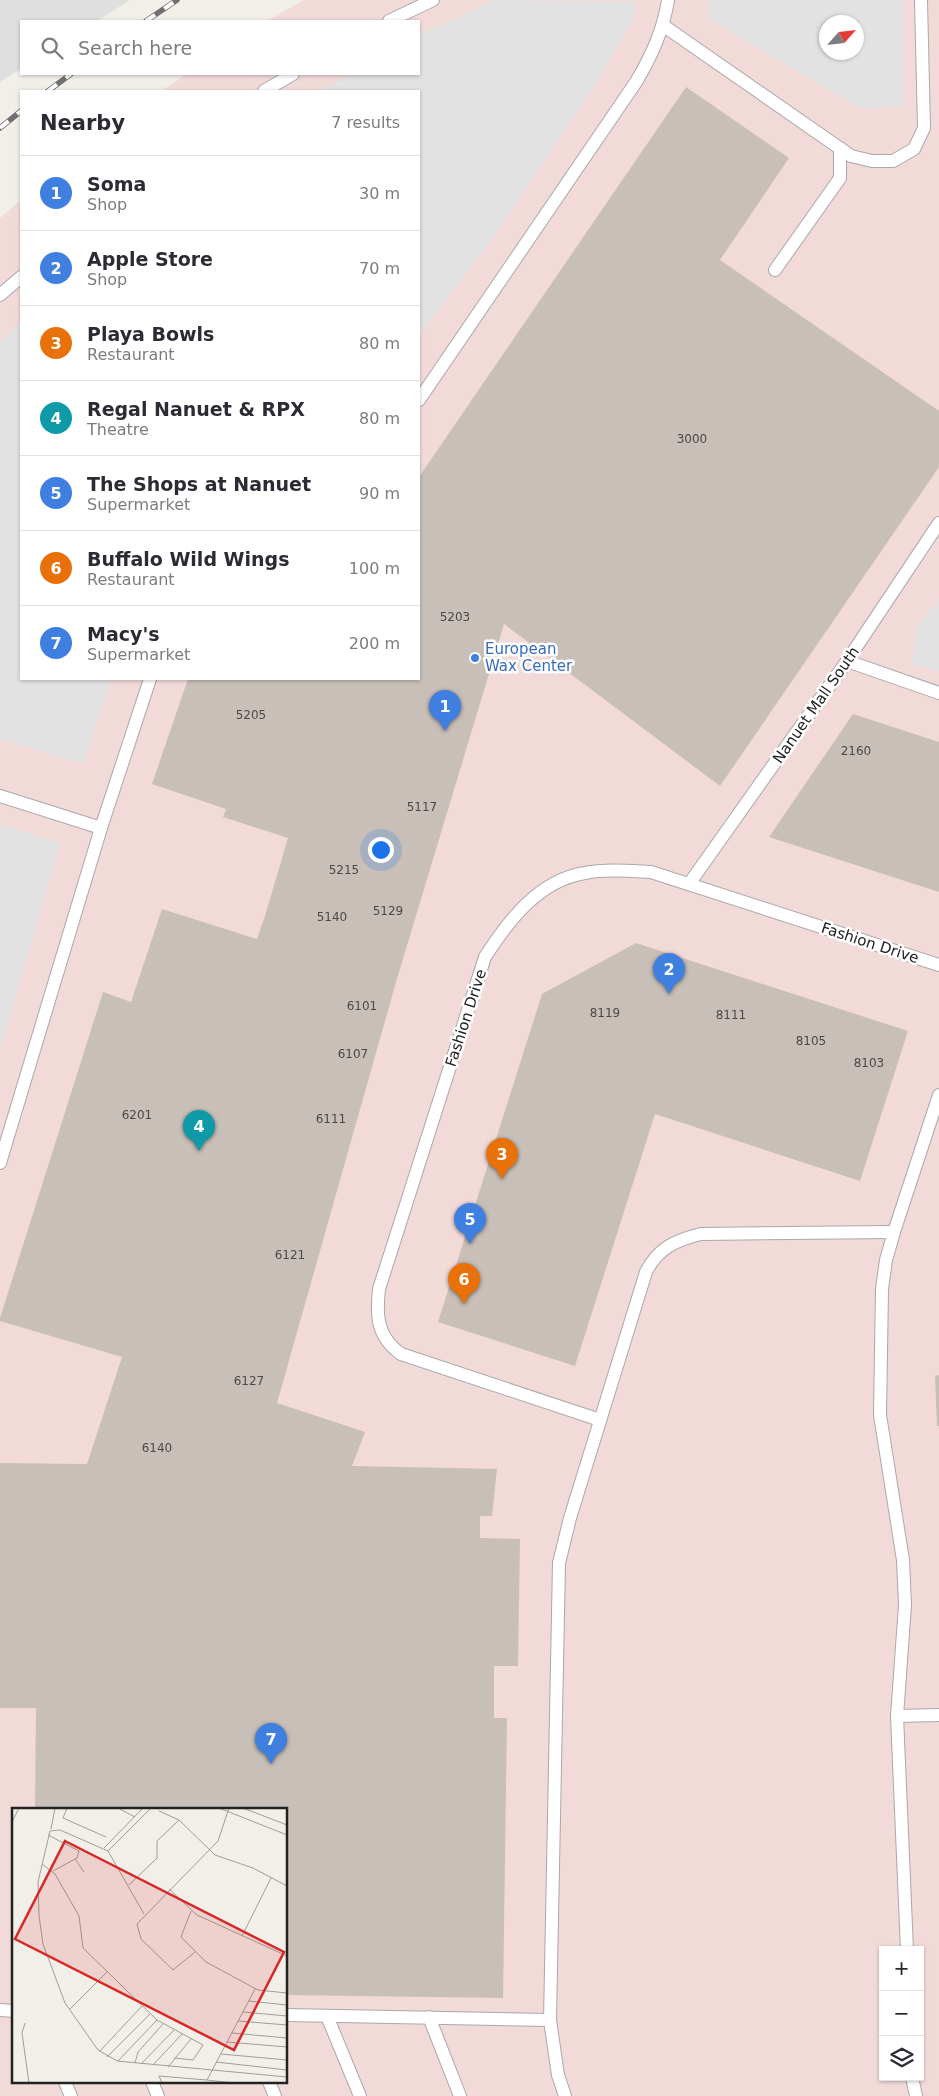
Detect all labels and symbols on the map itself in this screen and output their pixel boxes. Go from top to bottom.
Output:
north arrow [819,15,864,60]
house number: 3000 [677,432,707,446]
house number: 5203 [440,610,470,624]
place label: European Wax Center [485,640,573,675]
street label: Nanuet Mall South [769,643,863,767]
marker: European Wax Center [469,652,481,664]
pin: 1 [429,690,461,731]
house number: 5205 [236,708,266,722]
house number: 2160 [841,744,871,758]
house number: 5117 [407,800,437,814]
your location [368,837,394,863]
house number: 5215 [329,863,359,877]
house number: 5129 [373,904,403,918]
house number: 5140 [317,910,347,924]
street label: Fashion Drive [819,919,921,967]
pin: 2 [653,953,685,994]
street label: Fashion Drive [442,967,490,1069]
house number: 6101 [347,999,377,1013]
house number: 8119 [590,1006,620,1020]
house number: 8111 [716,1008,746,1022]
house number: 8105 [796,1034,826,1048]
house number: 6107 [338,1047,368,1061]
house number: 8103 [854,1056,884,1070]
house number: 6201 [122,1108,152,1122]
pin: 4 [183,1110,215,1151]
house number: 6111 [316,1112,346,1126]
pin: 3 [486,1138,518,1179]
pin: 5 [454,1203,486,1244]
house number: 6121 [275,1248,305,1262]
pin: 6 [448,1263,480,1304]
house number: 6127 [234,1374,264,1388]
house number: 6140 [142,1441,172,1455]
pin: 7 [255,1723,287,1764]
inset map [12,1808,288,2084]

